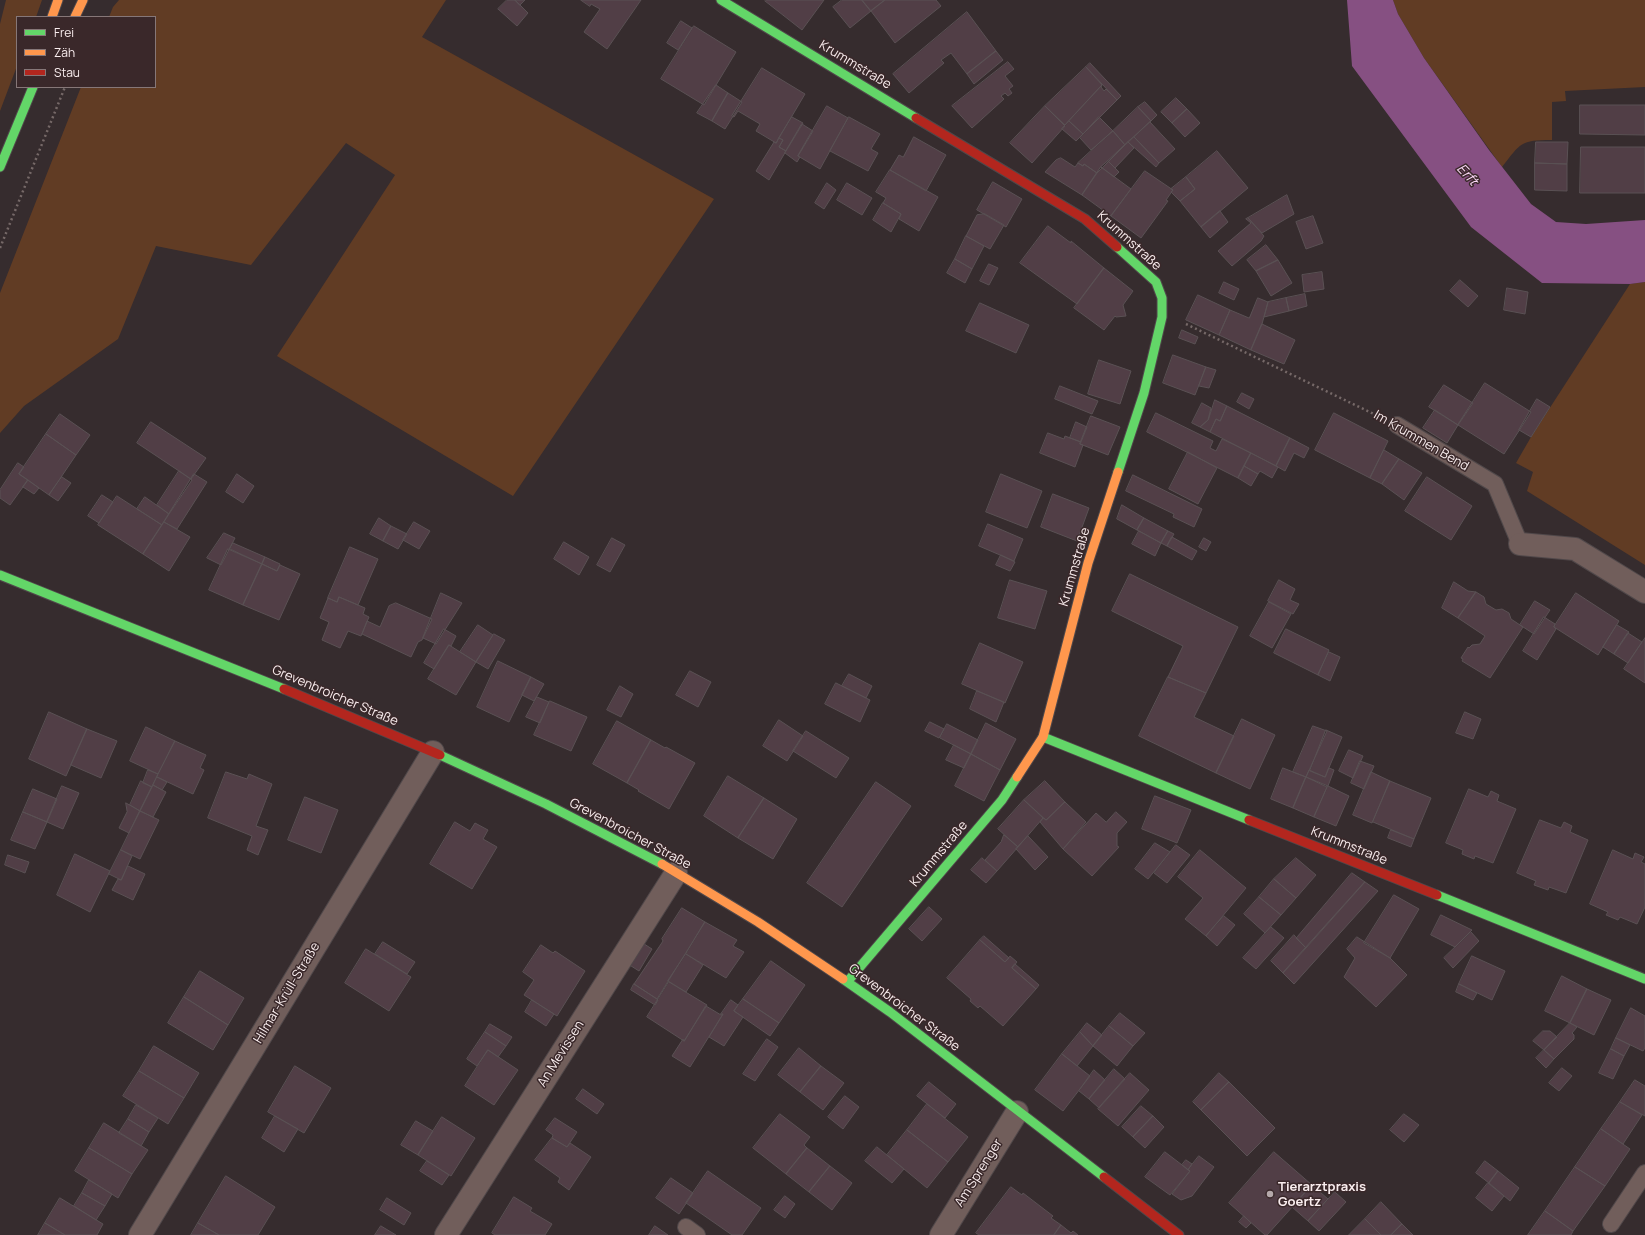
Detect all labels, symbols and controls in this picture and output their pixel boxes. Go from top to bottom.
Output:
legend [16,16,156,88]
text: Frei [54,24,74,41]
street label: Krummstraße [816,37,894,93]
text: Zäh [54,44,75,61]
text: Stau [54,64,80,81]
water label: Erft [1453,161,1481,189]
street label: Krummstraße [1094,208,1164,274]
street label: Im Krummen Bend [1371,407,1471,475]
street label: Krummstraße [1056,526,1094,608]
street label: Grevenbroicher Straße [270,662,400,730]
street label: Grevenbroicher Straße [566,795,694,873]
street label: Krummstraße [907,818,971,890]
street label: Krummstraße [1308,824,1390,868]
street label: Hilmar-Krüll-Straße [251,940,323,1046]
street label: Grevenbroicher Straße [845,961,963,1055]
street label: An Mevissen [534,1018,588,1090]
street label: Am Sprenger [952,1136,1006,1210]
place label: Tierarztpraxis Goertz [1278,1179,1366,1210]
marker: Tierarztpraxis Goertz [1265,1189,1275,1199]

